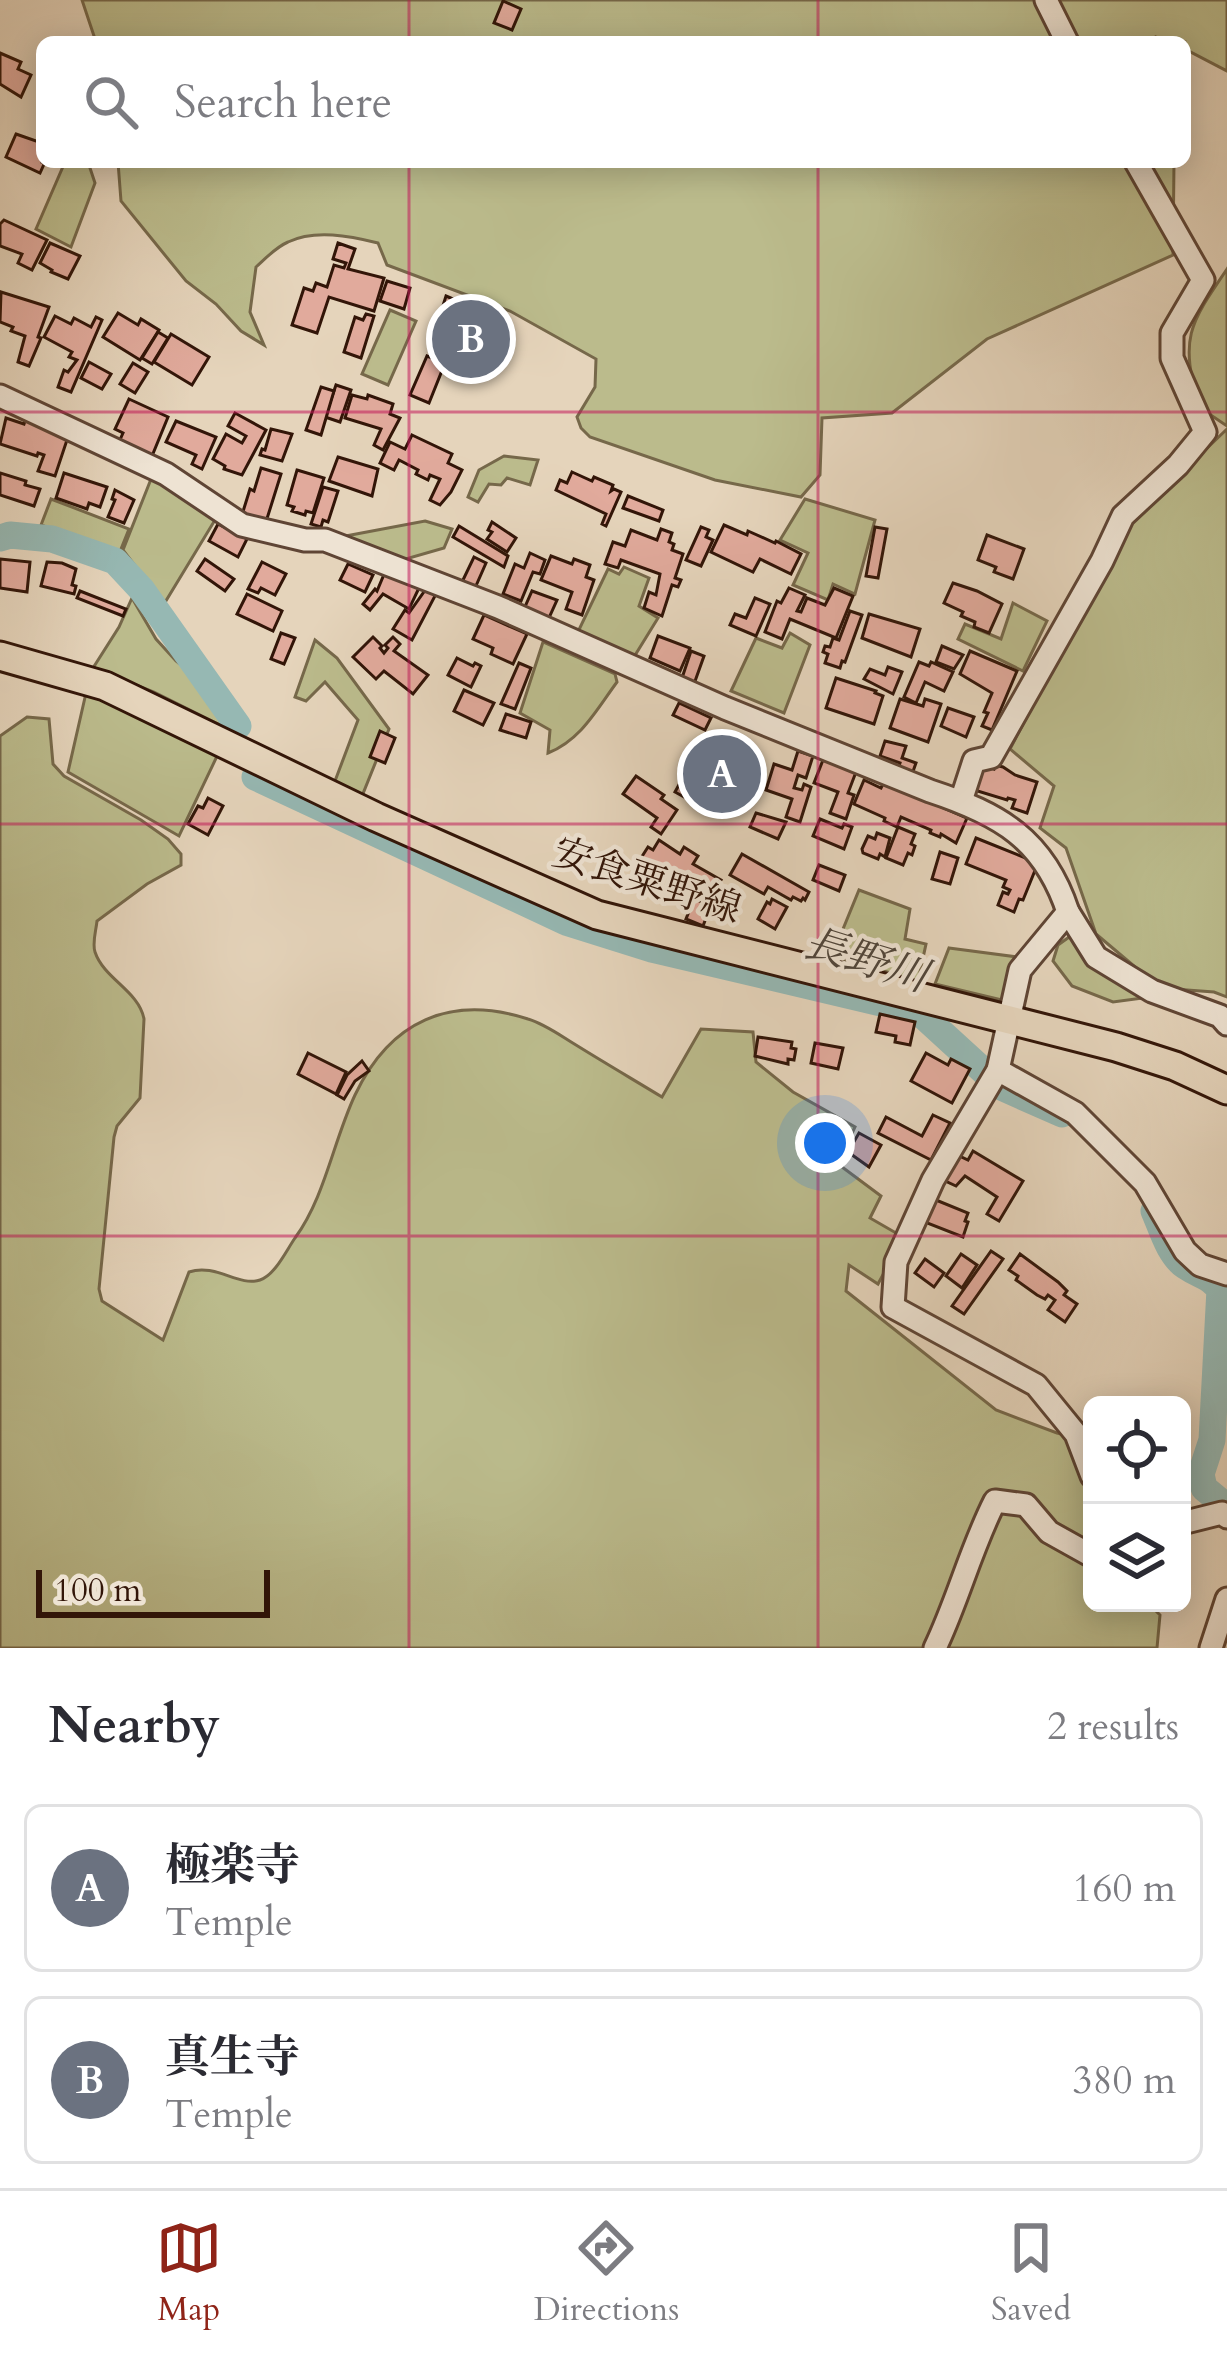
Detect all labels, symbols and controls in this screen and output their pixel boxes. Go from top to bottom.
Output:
search box [36,36,1191,168]
icon: search [78,69,144,135]
text: Search here [174,72,392,133]
pin: B [432,294,510,384]
pin: A [683,729,761,819]
street label: 安食粟野線 [546,826,748,936]
water label: 長野川 [797,914,938,1007]
your location [795,1113,855,1173]
map controls [1083,1396,1191,1612]
button: locate [1083,1396,1191,1504]
button: layers [1083,1504,1191,1612]
scale bar [36,1564,270,1617]
text: 100 m [54,1568,141,1613]
text: Nearby [48,1691,220,1761]
text: 2 results [1047,1700,1179,1753]
text: 極楽寺 [165,1835,300,1896]
text: A [75,1862,105,1915]
text: 160 m [1073,1862,1176,1915]
text: Temple [165,1896,293,1949]
text: 真生寺 [165,2027,300,2088]
text: B [76,2054,104,2107]
text: 380 m [1073,2054,1176,2107]
text: Temple [165,2088,293,2141]
tab: Map [156,2215,222,2332]
tab: Directions [534,2215,679,2332]
tab: Saved [991,2215,1071,2332]

